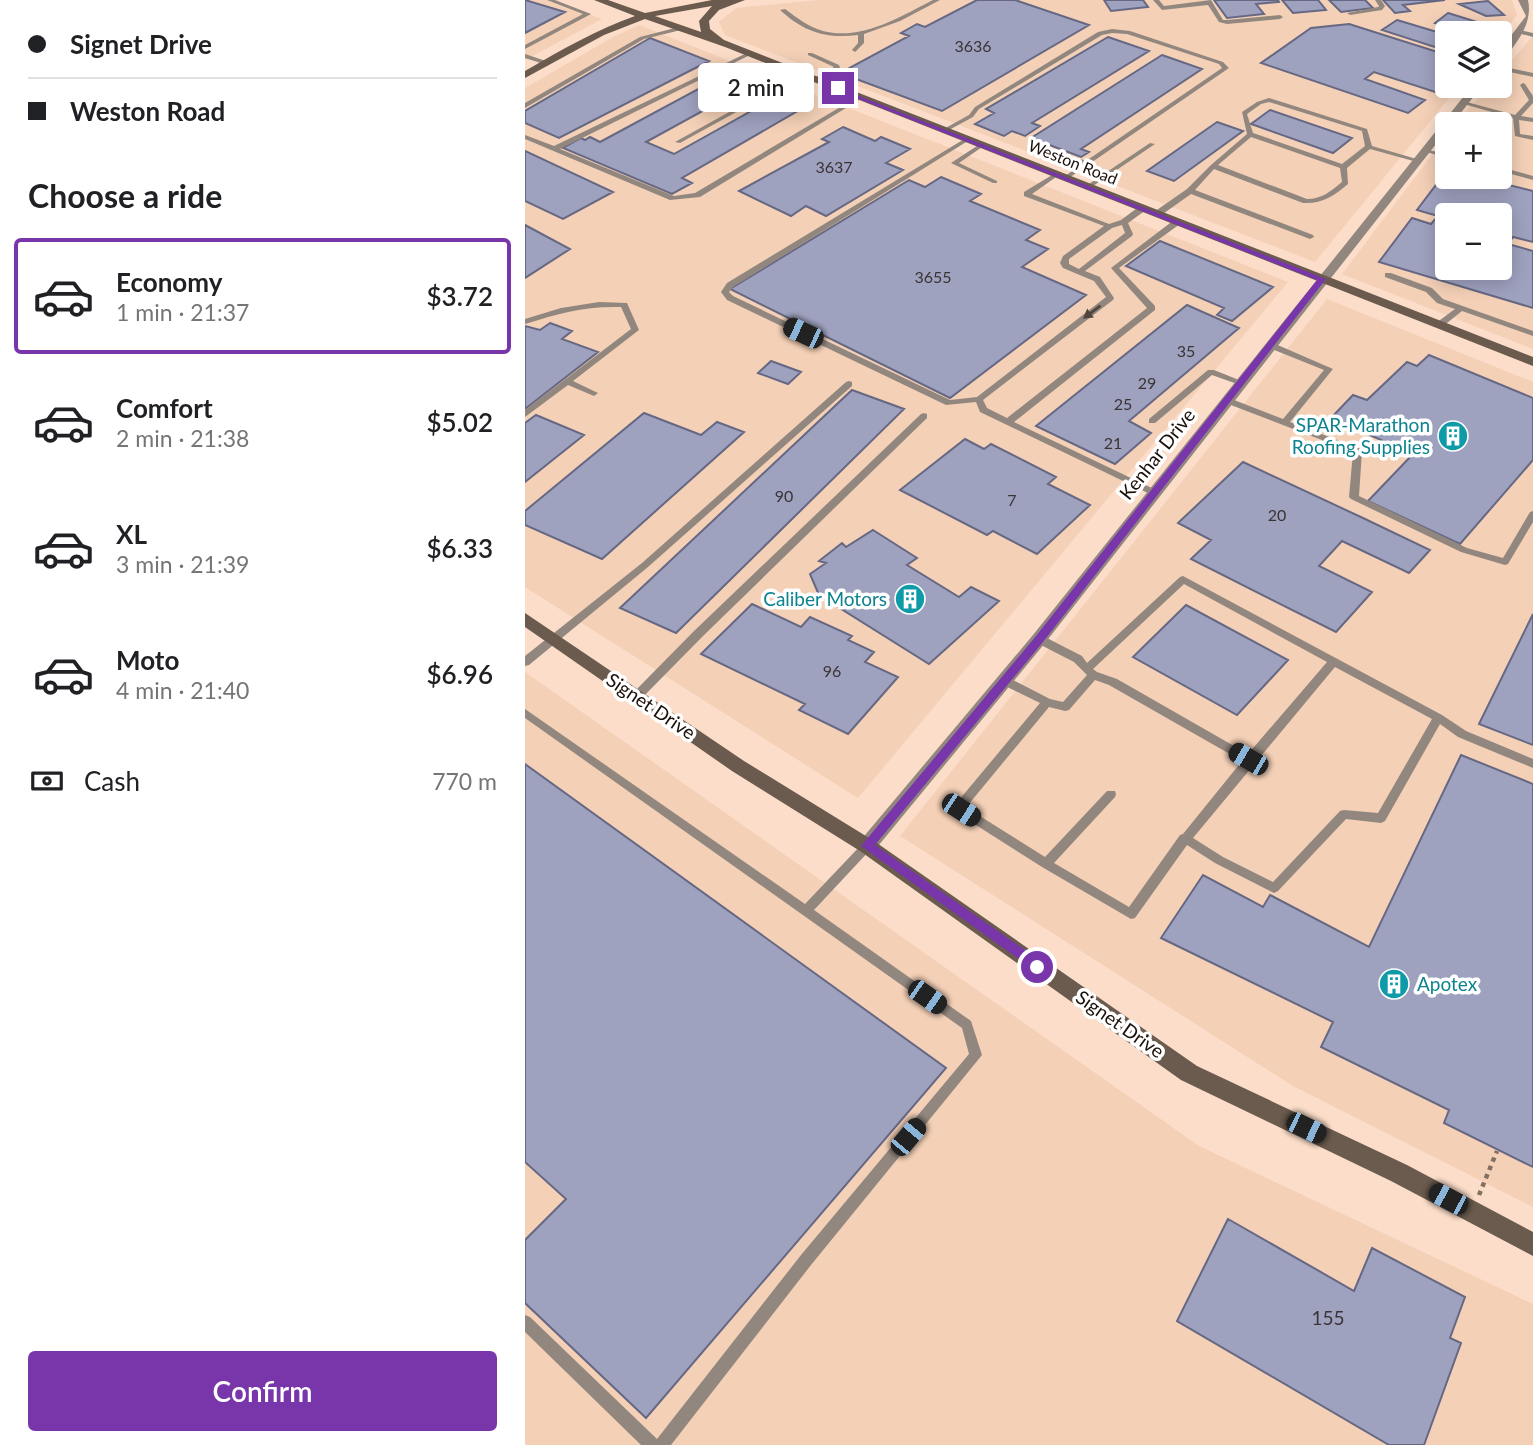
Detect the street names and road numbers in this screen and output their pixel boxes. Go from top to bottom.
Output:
street label: Weston Road [1026,135,1120,188]
street label: Kenhar Drive [1114,404,1199,504]
street label: Signet Drive [602,667,700,744]
street label: Signet Drive [1072,985,1169,1062]

